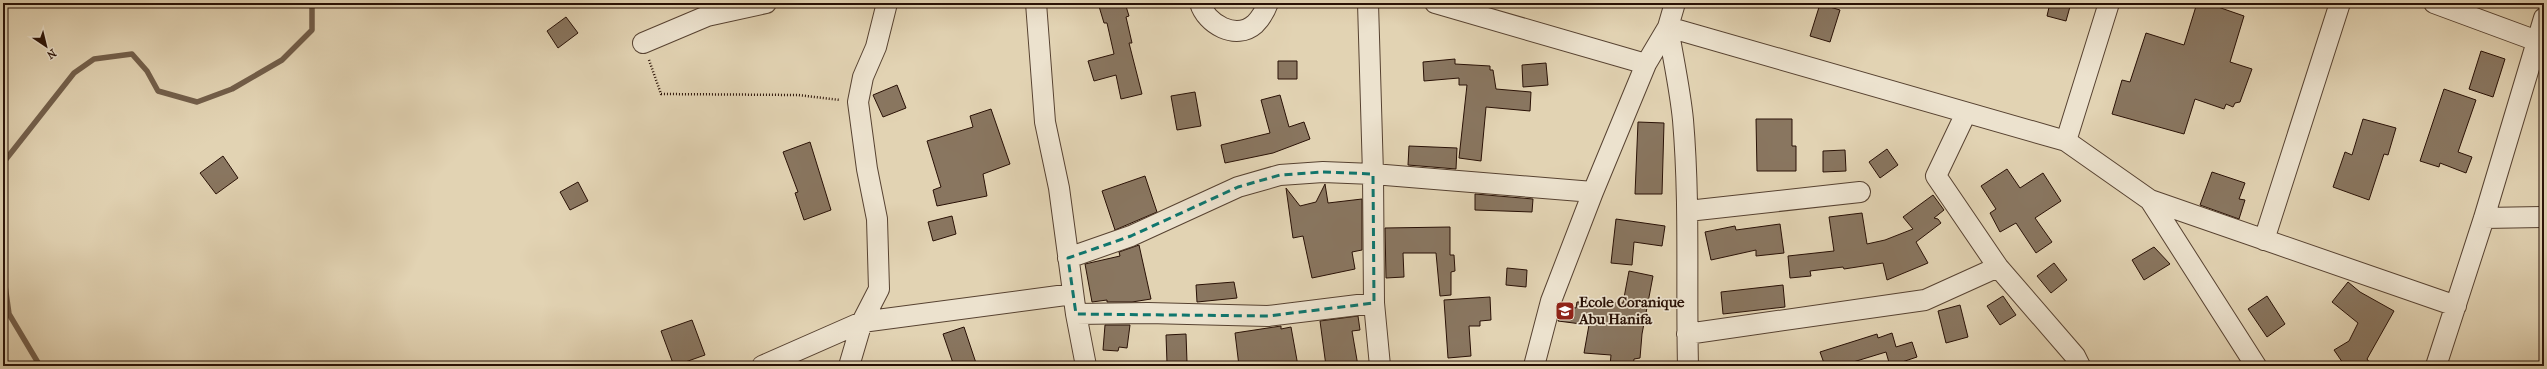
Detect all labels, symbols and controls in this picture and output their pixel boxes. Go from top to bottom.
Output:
north arrow [26,26,66,66]
text: N [44,46,59,62]
place label: Ecole Coranique Abu Hanifa [1578,293,1685,328]
school or university icon: Ecole Coranique Abu Hanifa [1554,300,1576,322]

